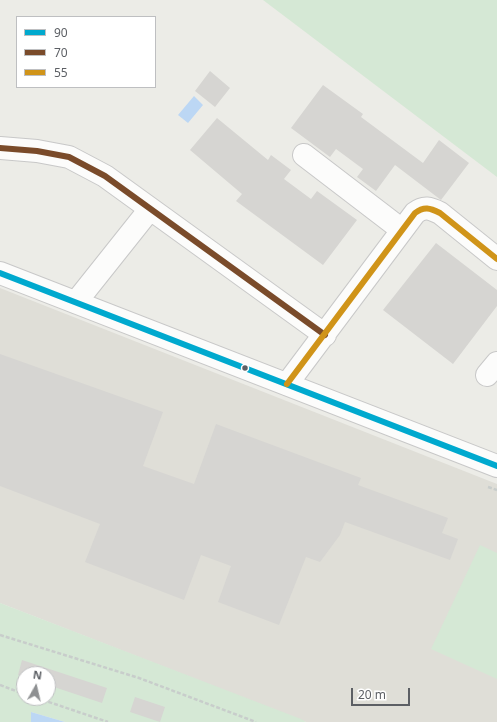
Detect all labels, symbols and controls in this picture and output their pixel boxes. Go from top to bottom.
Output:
legend [16,16,156,88]
text: 90 [54,24,68,41]
text: 70 [54,44,68,61]
text: 55 [54,64,68,81]
unlabelled marker [240,363,250,373]
north arrow [16,666,56,706]
text: N [32,667,43,683]
scale bar [353,680,412,706]
text: 20 m [358,686,386,703]

